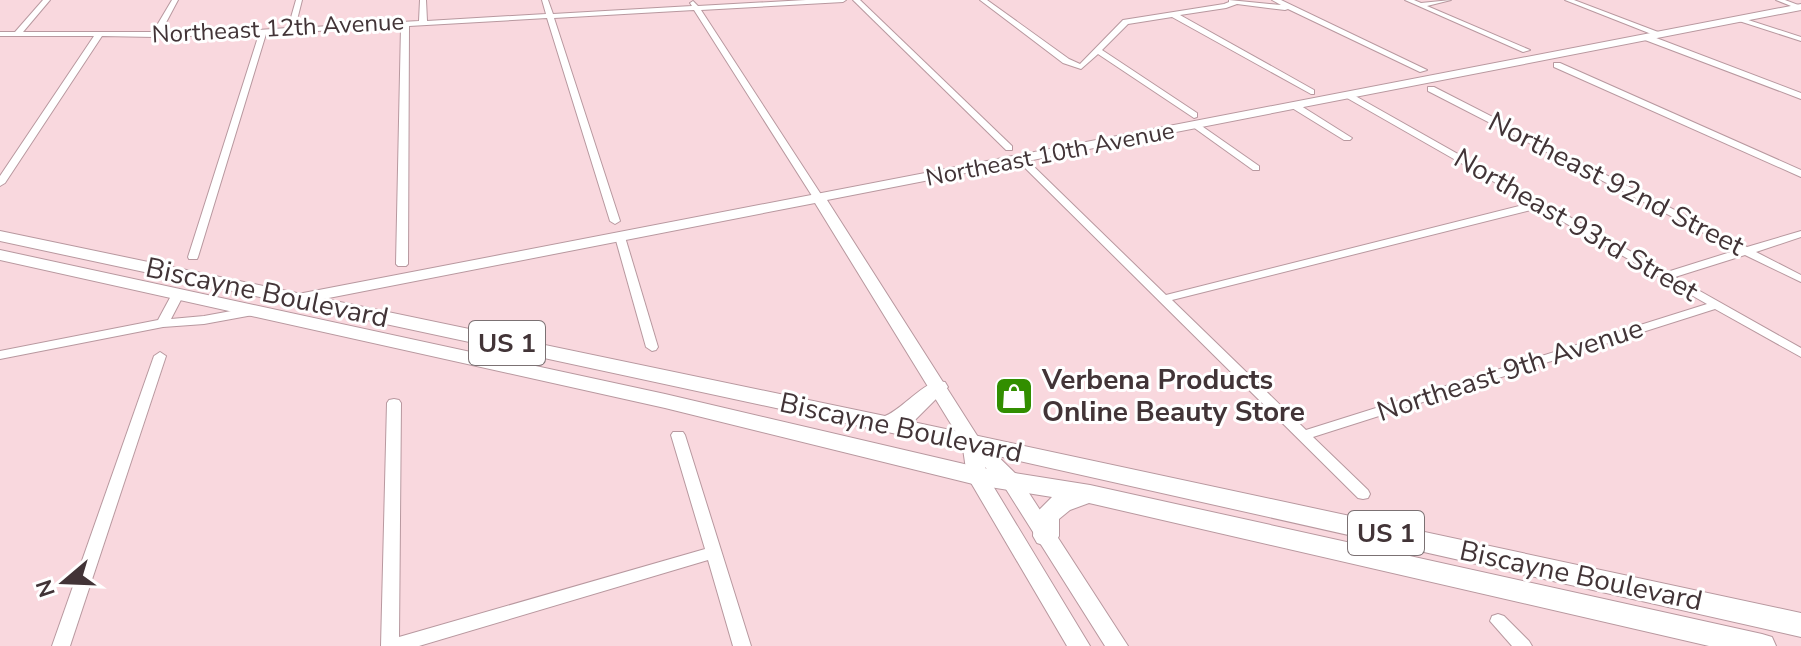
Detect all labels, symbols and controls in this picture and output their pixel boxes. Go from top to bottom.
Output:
street label: Northeast 12th Avenue [151,5,405,51]
street label: Northeast 92nd Street [1482,103,1751,265]
street label: Northeast 10th Avenue [923,114,1177,194]
street label: Northeast 93rd Street [1447,139,1705,311]
street label: Biscayne Boulevard [142,249,392,337]
street label: Northeast 9th Avenue [1372,309,1648,431]
road number: US 1 [469,321,545,365]
place label: Verbena Products Online Beauty Store [1041,361,1305,431]
shop icon: Verbena Products Online Beauty Store [993,375,1035,417]
street label: Biscayne Boulevard [776,384,1026,472]
road number: US 1 [1348,511,1424,555]
street label: Biscayne Boulevard [1456,532,1706,620]
north arrow [24,542,104,622]
text: N [29,576,63,601]

